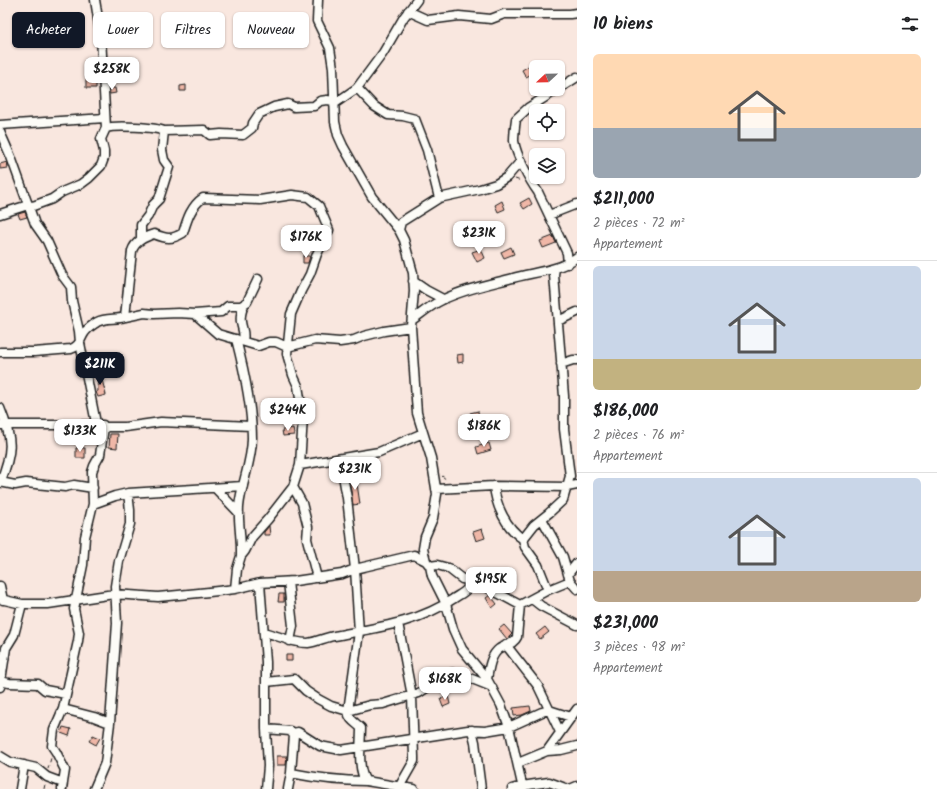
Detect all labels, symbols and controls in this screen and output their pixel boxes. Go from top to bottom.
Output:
text: 10 biens [593,11,653,38]
chip: Acheter [12,12,85,48]
chip: Louer [93,12,153,48]
chip: Filtres [161,12,225,48]
chip: Nouveau [233,12,309,48]
icon: filters [899,13,921,35]
pin: $258K [84,57,140,91]
text: $258K [93,59,131,80]
north arrow [529,60,565,96]
map controls [529,60,565,184]
icon: home [721,80,793,152]
button: locate [529,104,565,140]
button: layers [529,148,565,184]
text: $211,000 [593,186,654,213]
text: 2 pièces · 72 m² [593,213,685,234]
pin: $231K [451,221,507,255]
text: $231K [462,223,496,244]
pin: $176K [278,225,334,259]
text: $176K [290,227,322,248]
text: Appartement [593,234,663,255]
icon: home [721,292,793,364]
pin: $211K [72,352,128,386]
text: $211K [85,354,115,375]
pin: $244K [260,398,316,432]
text: $186,000 [593,398,658,425]
text: $244K [269,400,307,421]
pin: $186K [456,414,512,448]
text: $186K [467,416,501,437]
pin: $133K [52,419,108,453]
text: $133K [63,421,97,442]
text: 2 pièces · 76 m² [593,425,684,446]
text: Appartement [593,446,663,467]
pin: $231K [327,457,383,491]
text: $231K [338,459,372,480]
icon: home [721,504,793,576]
pin: $195K [463,567,519,601]
text: $195K [475,569,507,590]
text: $231,000 [593,610,658,637]
text: 3 pièces · 98 m² [593,637,685,658]
text: Appartement [593,658,663,679]
pin: $168K [417,667,473,701]
text: $168K [428,669,462,690]

